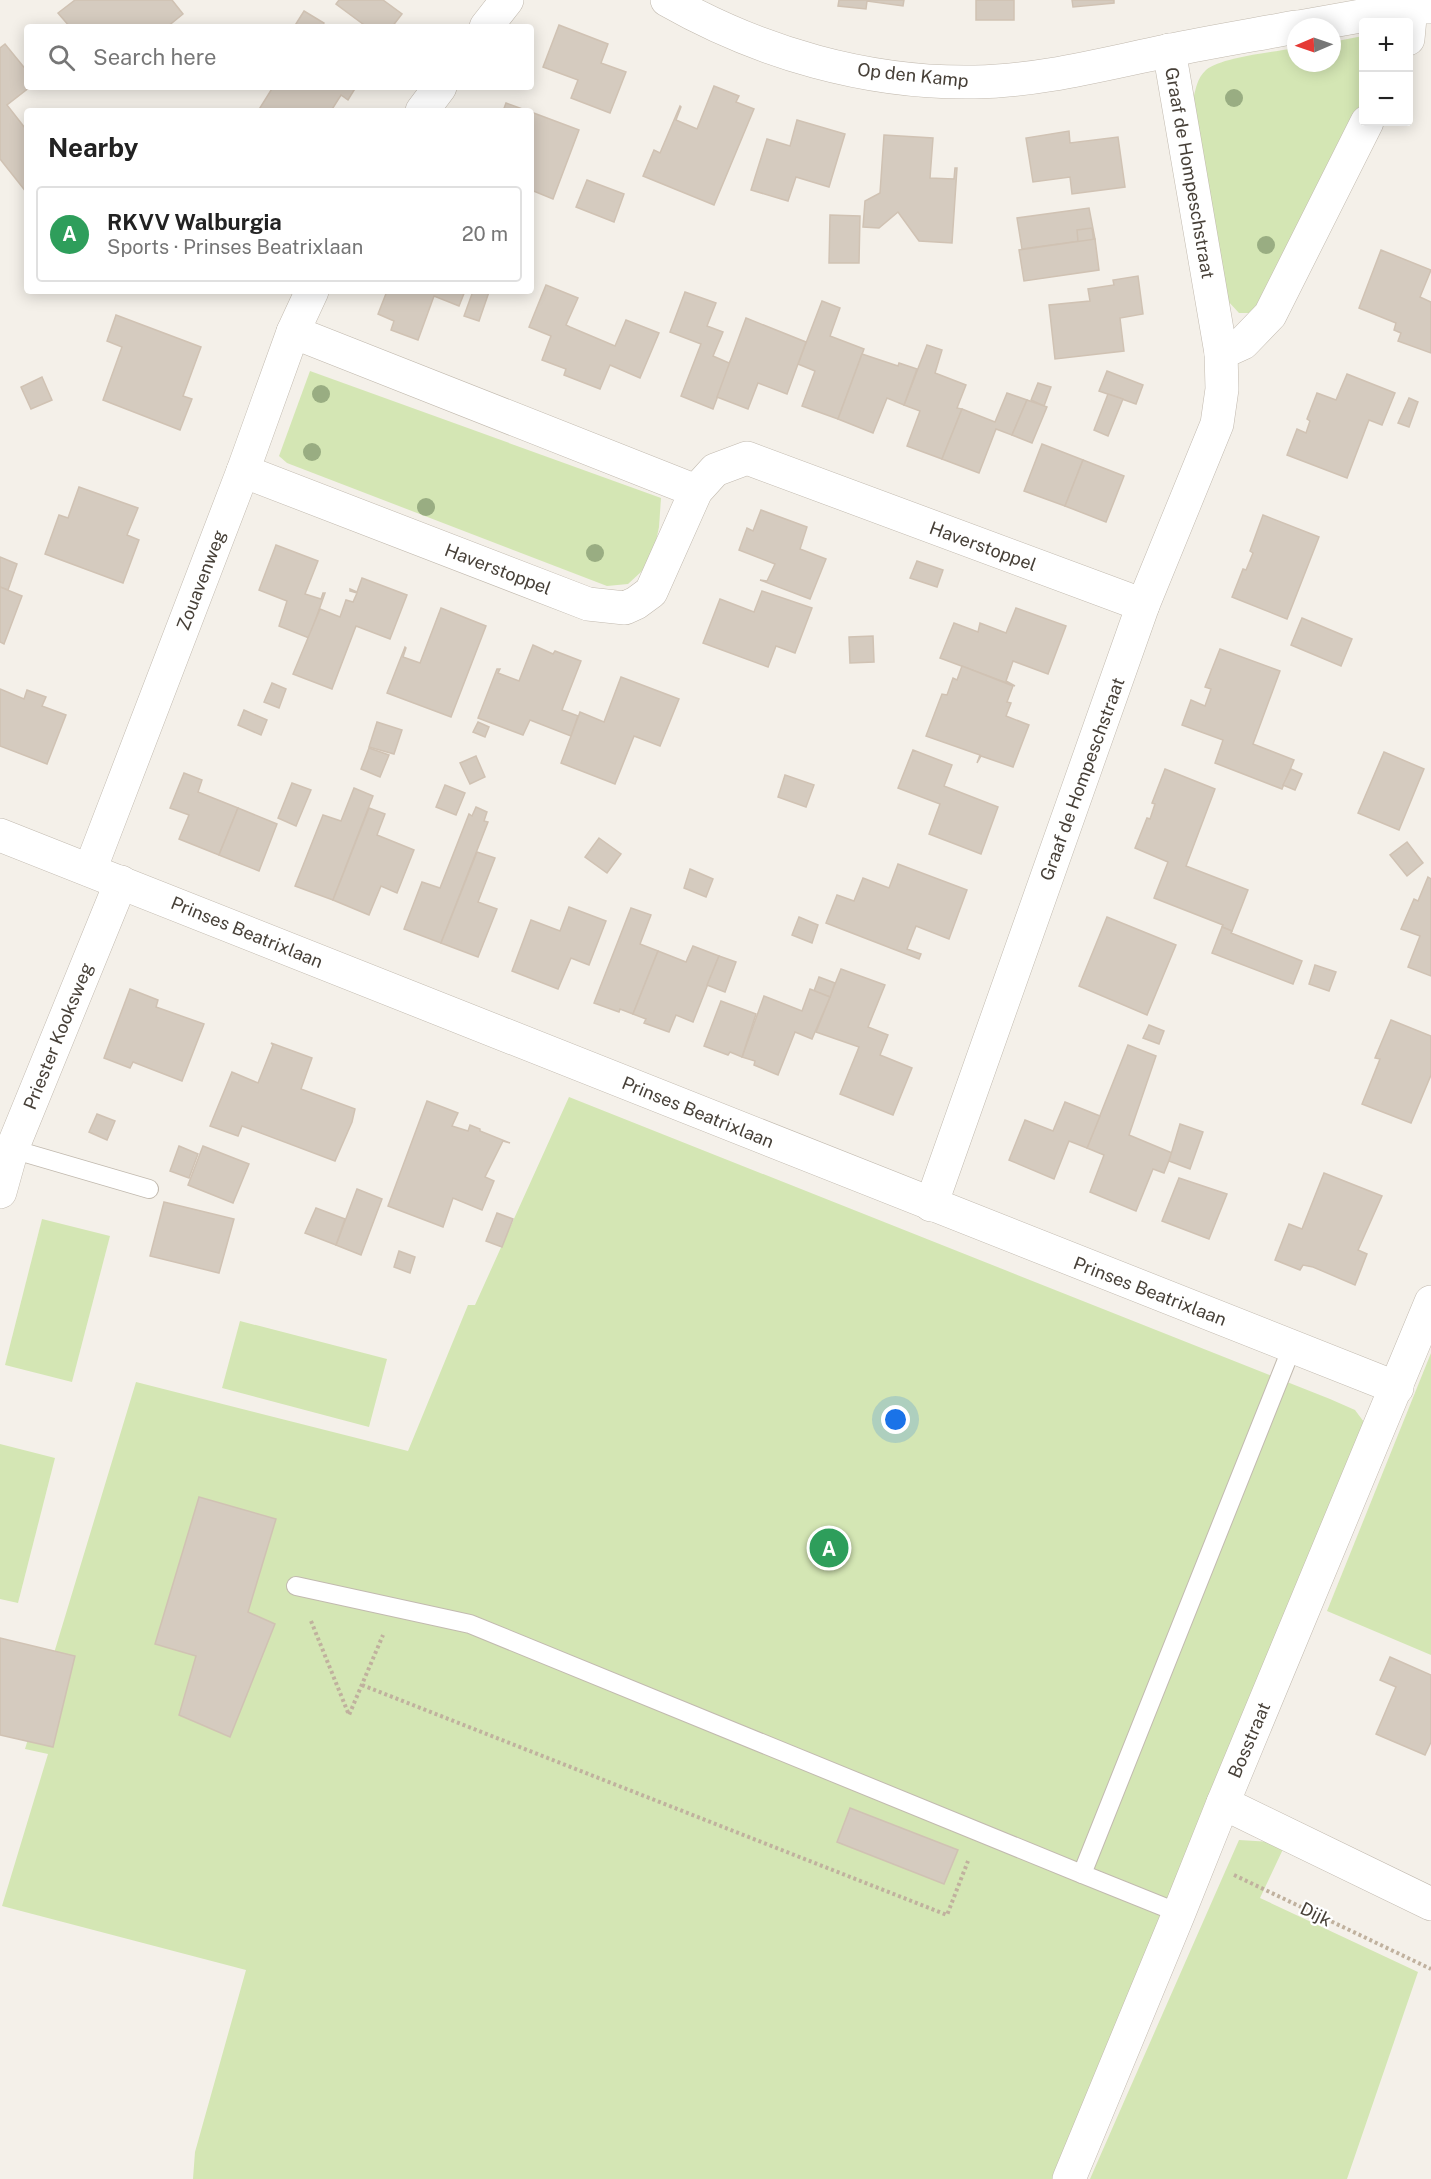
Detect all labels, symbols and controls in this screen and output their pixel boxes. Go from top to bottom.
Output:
north arrow [1287,18,1341,72]
map controls [1359,18,1413,126]
button: + [1359,18,1413,72]
search box [24,24,534,90]
icon: search [45,41,78,74]
text: Search here [93,44,217,70]
street label: Op den Kamp [856,59,970,91]
street label: Graaf de Hompeschstraat [1161,66,1219,280]
button: − [1359,72,1413,126]
text: Nearby [48,132,138,163]
text: RKVV Walburgia [107,209,282,235]
text: A [62,222,77,246]
text: 20 m [462,222,508,246]
text: Sports · Prinses Beatrixlaan [107,235,363,259]
street label: Haverstoppel [927,517,1039,575]
street label: Zouavenweg [172,527,230,633]
street label: Haverstoppel [442,539,554,599]
street label: Graaf de Hompeschstraat [1035,675,1129,883]
street label: Prinses Beatrixlaan [168,892,326,972]
street label: Priester Kooksweg [19,959,97,1113]
street label: Prinses Beatrixlaan [619,1072,777,1152]
street label: Prinses Beatrixlaan [1071,1252,1229,1330]
your location [881,1405,910,1434]
pin: A [810,1526,848,1570]
street label: Bosstraat [1224,1699,1274,1781]
street label: Dijk [1297,1898,1335,1930]

